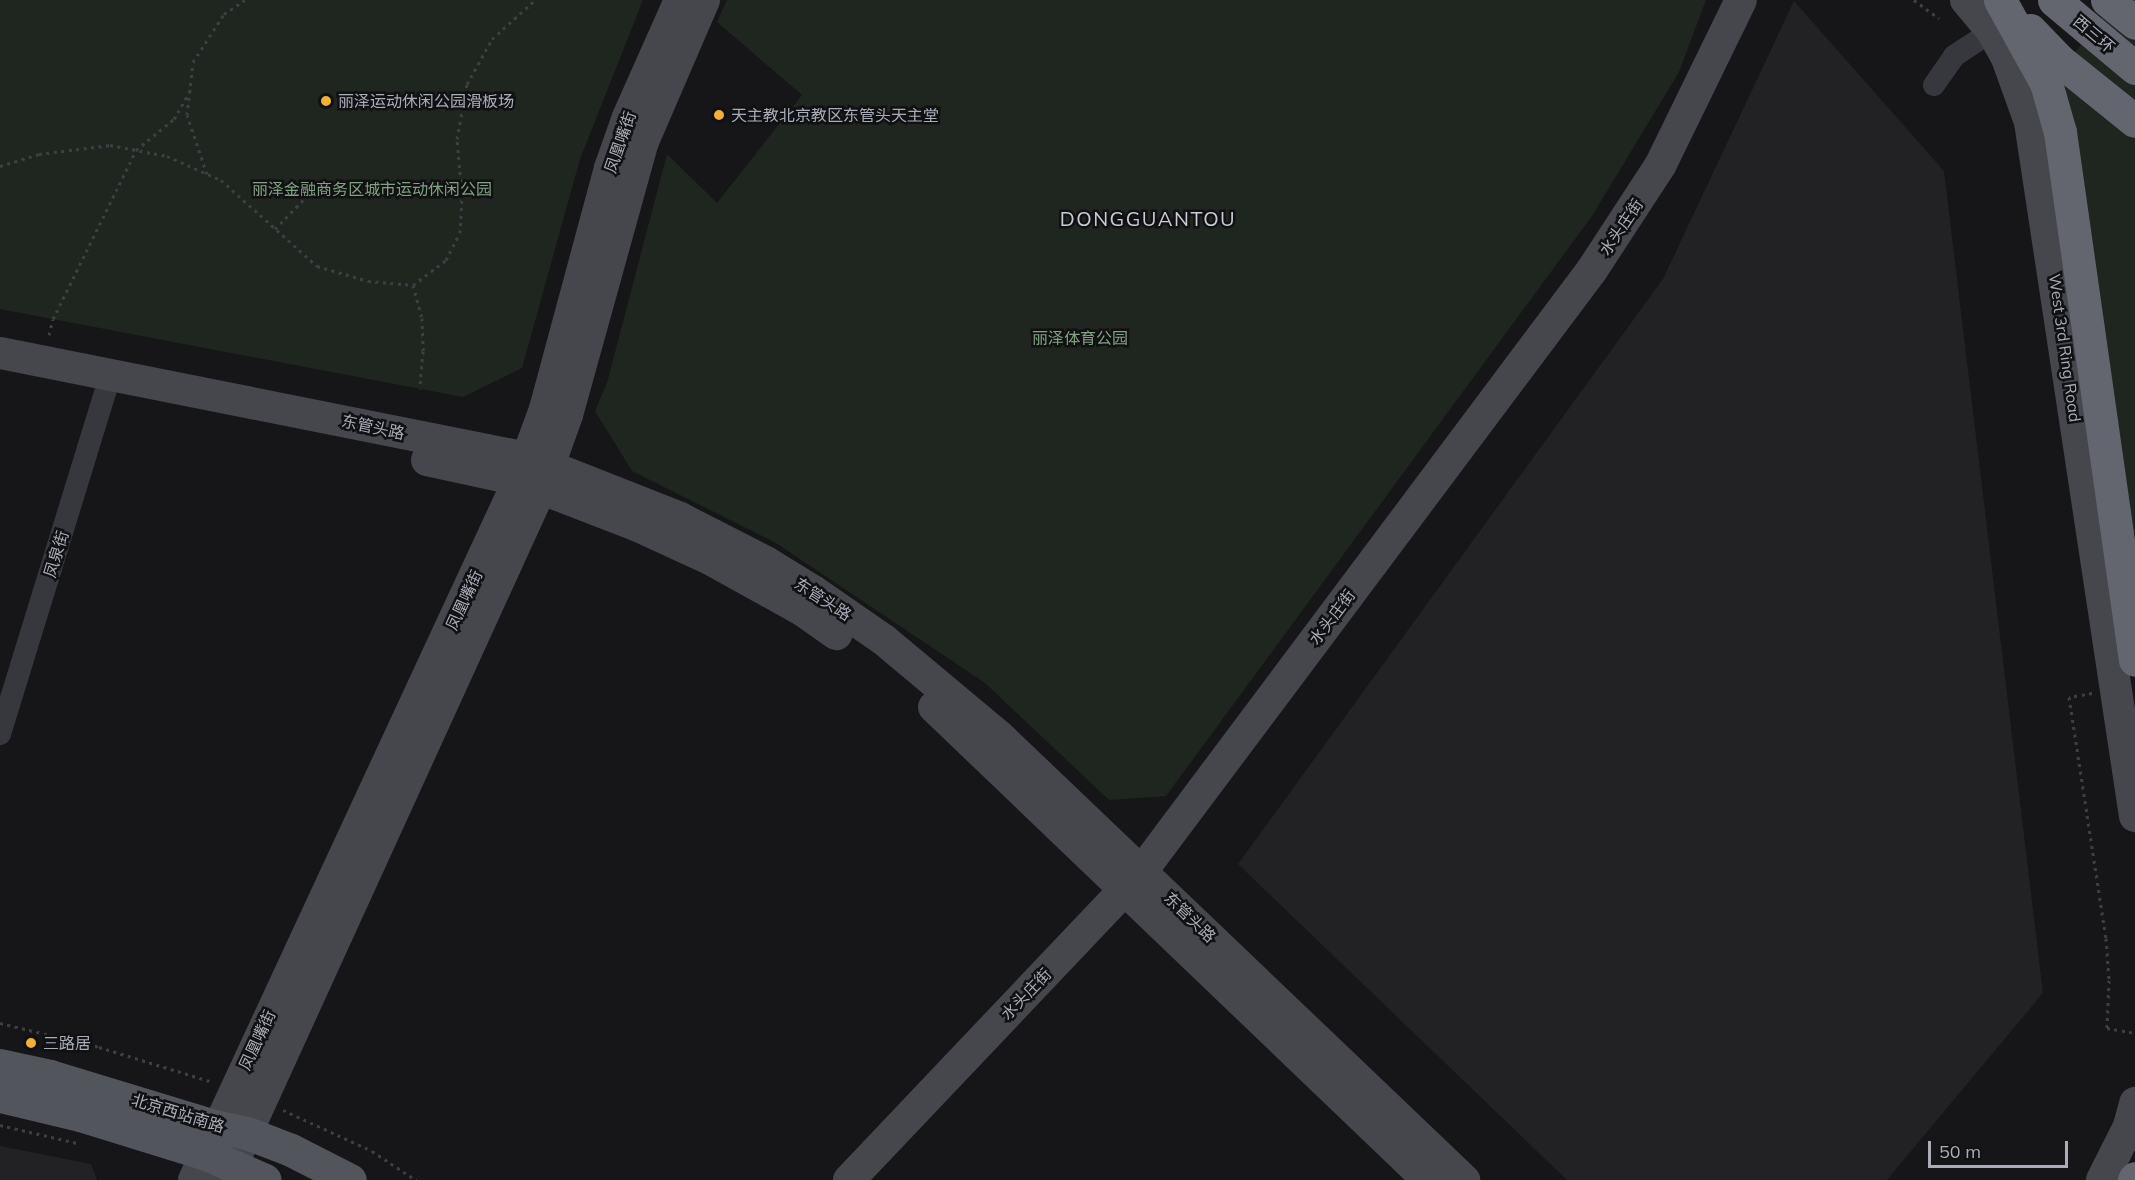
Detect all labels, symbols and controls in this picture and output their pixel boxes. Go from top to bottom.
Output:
street label: 西三环 [2069,11,2119,57]
place label: 丽泽运动休闲公园滑板场 [338,91,514,111]
marker: 丽泽运动休闲公园滑板场 [319,94,333,108]
place label: 天主教北京教区东管头天主堂 [731,105,939,125]
marker: 天主教北京教区东管头天主堂 [712,108,726,122]
street label: 凤凰嘴街 [601,109,639,175]
park label: 丽泽金融商务区城市运动休闲公园 [252,179,492,199]
street label: 水头庄街 [1595,195,1647,259]
district label: DONGGUANTOU [1060,206,1236,230]
street label: West 3rd Ring Road [2045,273,2085,423]
park label: 丽泽体育公园 [1032,328,1128,348]
street label: 东管头路 [340,411,406,443]
street label: 凤泉街 [40,528,72,580]
street label: 凤凰嘴街 [442,567,486,633]
street label: 东管头路 [791,574,855,624]
street label: 水头庄街 [1305,586,1359,648]
street label: 东管头路 [1160,888,1220,946]
street label: 水头庄街 [997,964,1055,1024]
street label: 凤凰嘴街 [235,1007,279,1073]
place label: 三路居 [43,1033,91,1053]
marker: 三路居 [24,1036,38,1050]
street label: 北京西站南路 [129,1090,227,1136]
scale bar [1931,1129,2070,1167]
text: 50 m [1939,1140,1981,1163]

